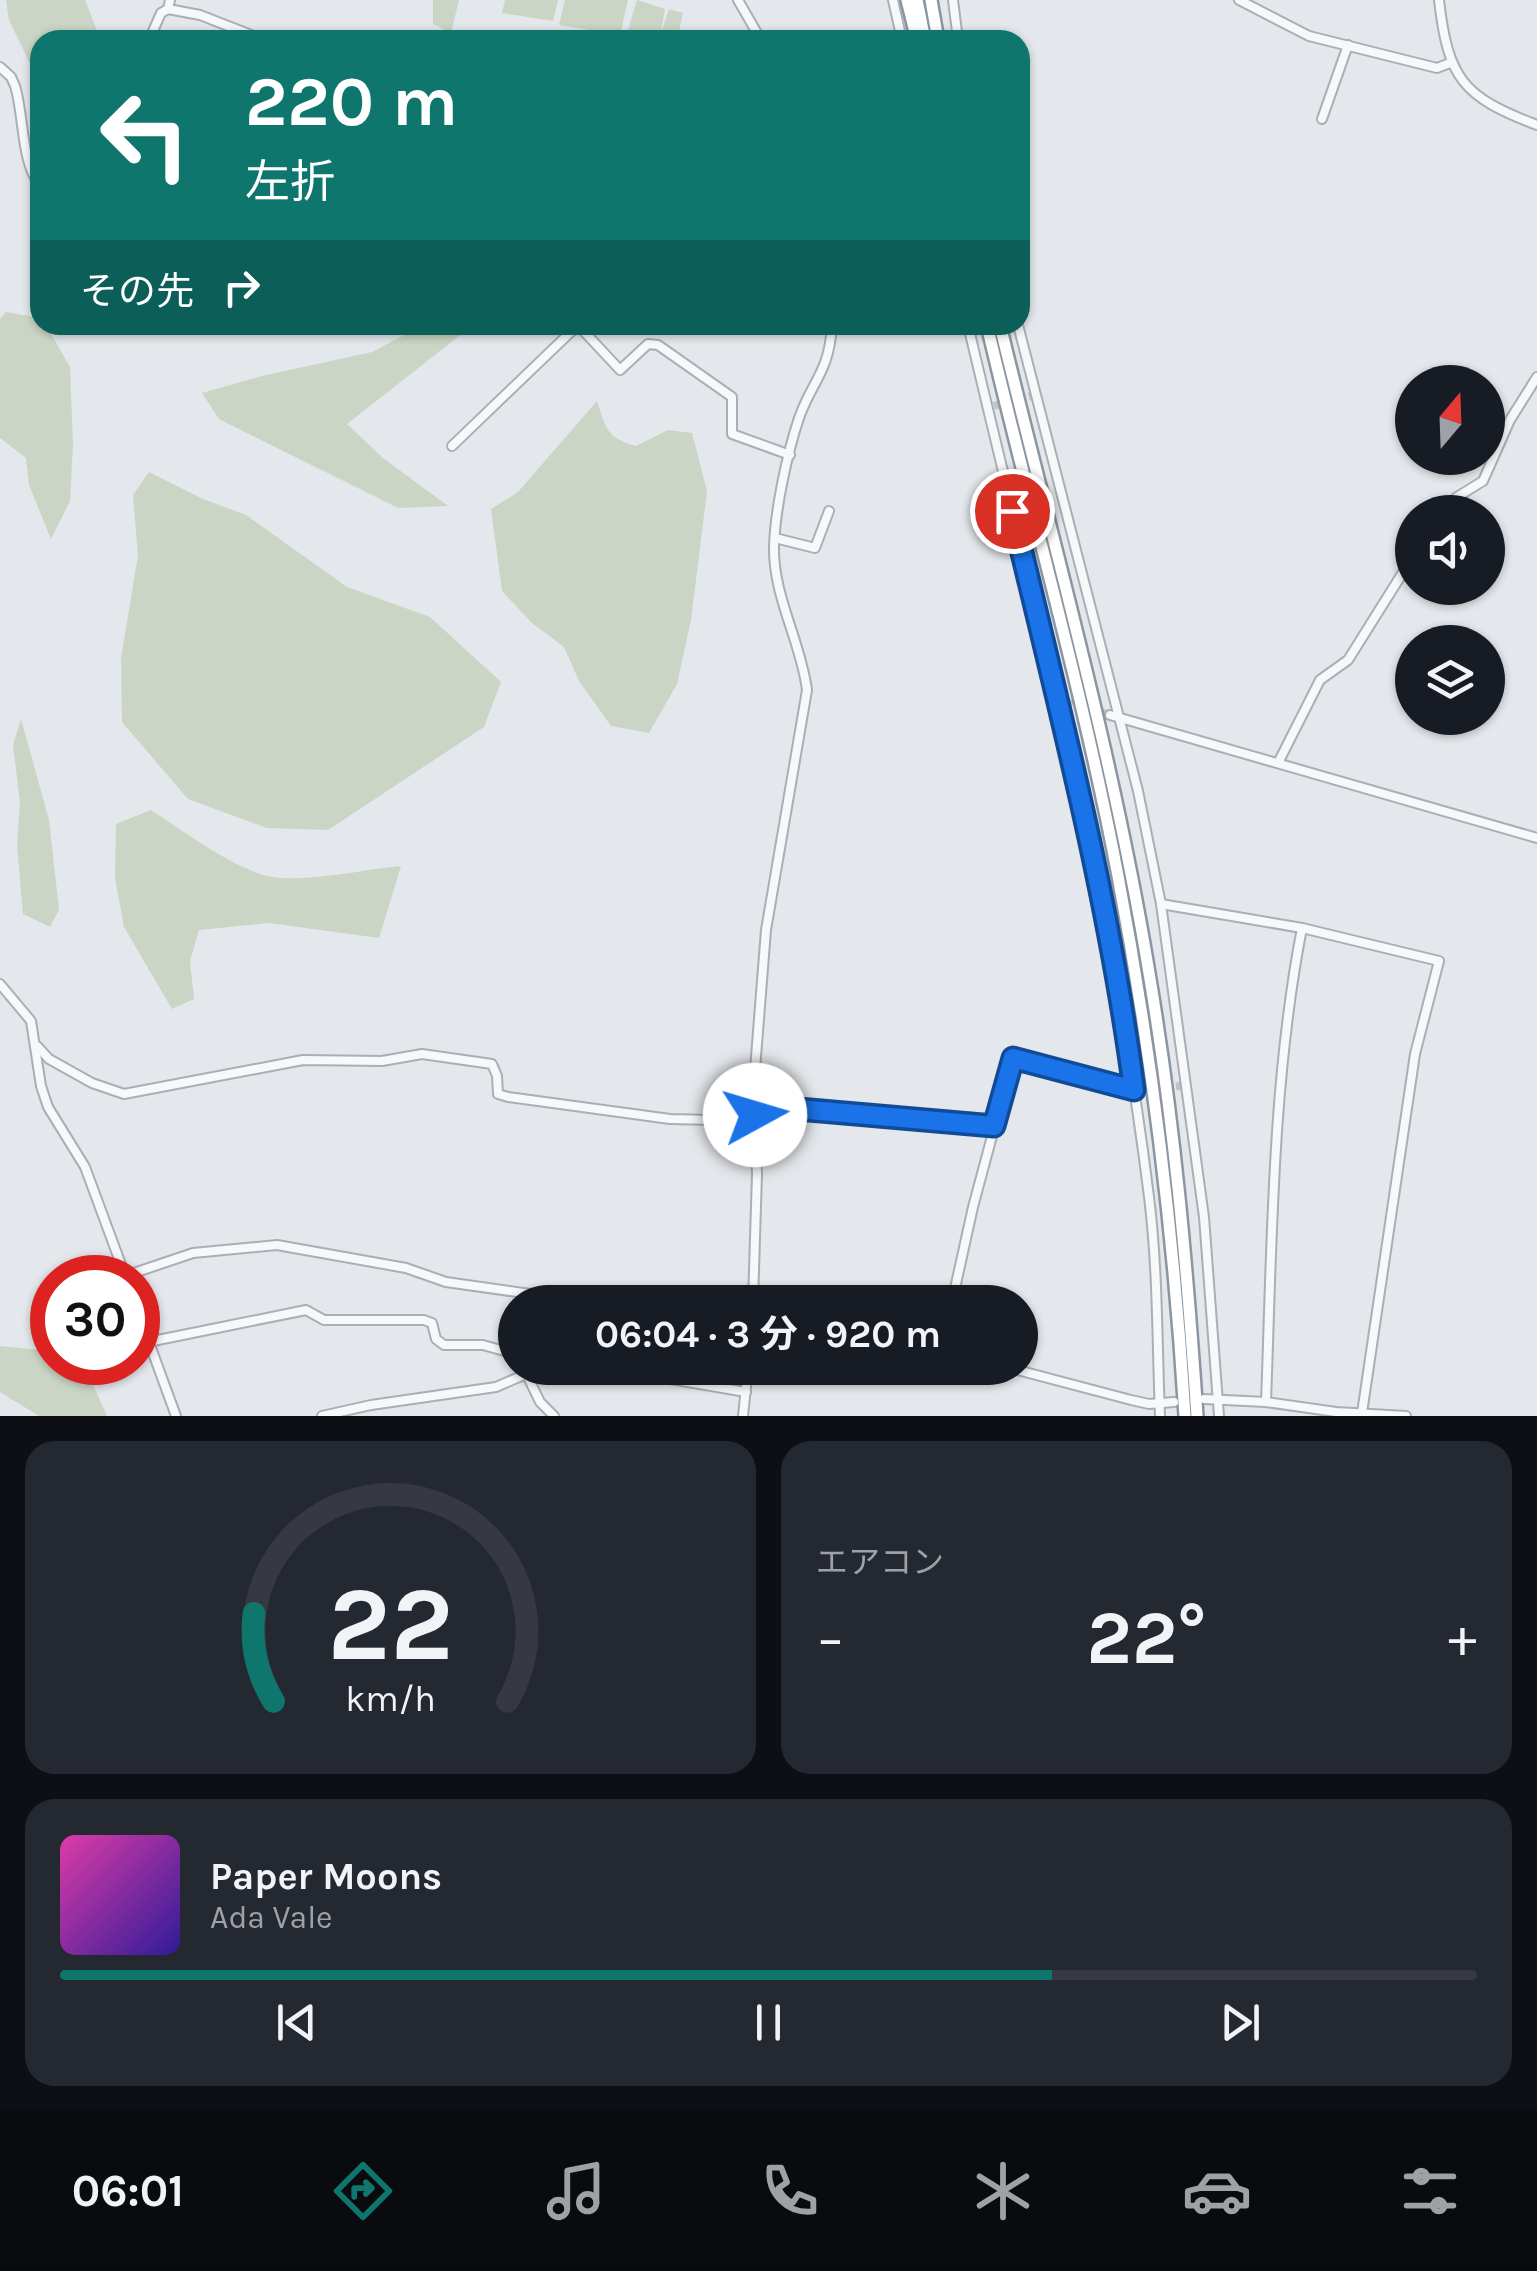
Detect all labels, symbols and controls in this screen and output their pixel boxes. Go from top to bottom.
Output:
text: 220 m [245,61,458,143]
icon: left [80,70,210,200]
text: 左折 [245,156,335,208]
icon: right [214,260,269,315]
text: その先 [80,269,194,314]
north arrow [1395,365,1505,475]
map controls [1395,365,1505,735]
pin [970,469,1055,554]
icon: arrive [985,484,1040,539]
button: sound [1395,495,1505,605]
button: layers [1395,625,1505,735]
position arrow [703,1063,807,1167]
speed limit sign: 30 [30,1255,160,1385]
text: 06:04 · 3 分 · 920 m [595,1312,941,1357]
text: エアコン [816,1544,944,1581]
text: 22 [328,1564,453,1685]
text: 22° [1087,1594,1206,1682]
text: − [816,1606,845,1670]
text: + [1448,1606,1477,1670]
text: km/h [345,1678,436,1720]
text: Paper Moons [210,1854,442,1899]
text: Ada Vale [210,1899,333,1936]
icon: previous [269,1995,324,2050]
icon: pause [741,1995,796,2050]
icon: next [1213,1995,1268,2050]
icon: directions [328,2156,398,2226]
icon: music [541,2156,611,2226]
icon: phone [755,2156,825,2226]
icon: climate [968,2156,1038,2226]
icon: car [1182,2156,1252,2226]
icon: filters [1395,2156,1465,2226]
text: 06:01 [72,2165,184,2217]

